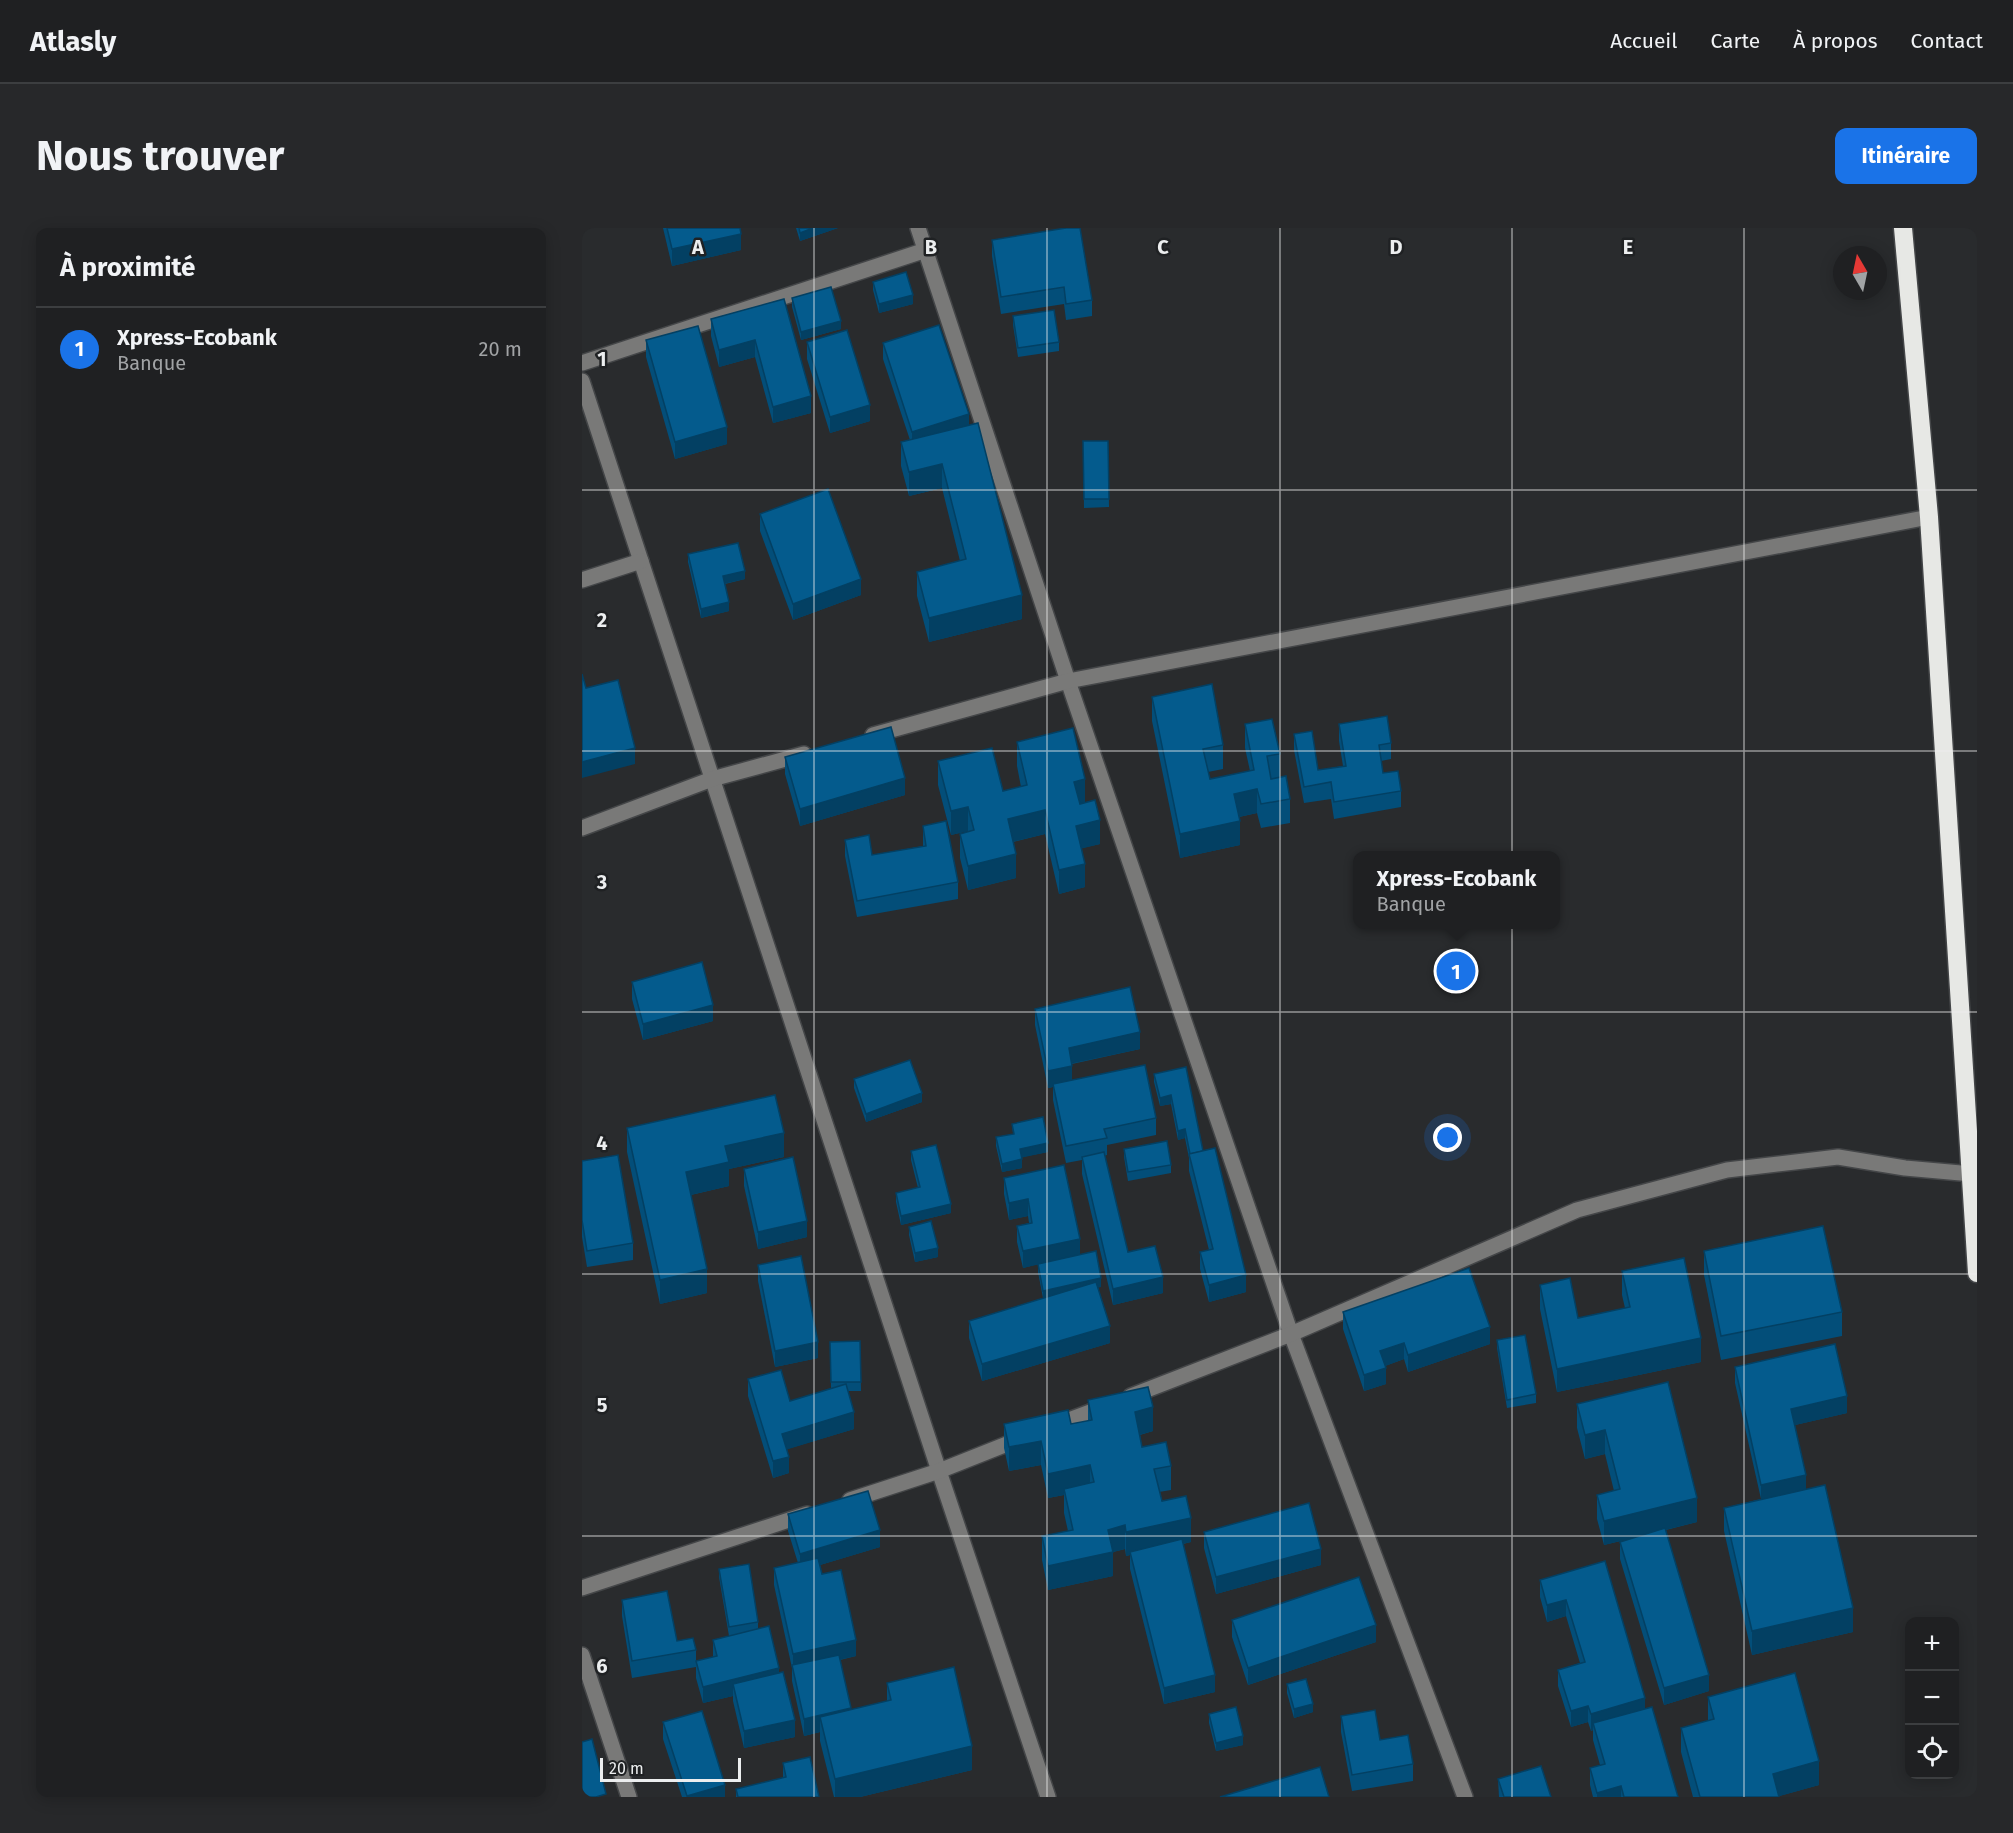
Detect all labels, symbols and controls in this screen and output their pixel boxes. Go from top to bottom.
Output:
text: Atlasly [30,25,116,58]
text: Accueil [1610,28,1677,54]
text: Carte [1710,28,1760,54]
text: À propos [1793,28,1878,54]
text: Contact [1911,28,1983,54]
button: Itinéraire [1835,128,1977,184]
text: Nous trouver [36,131,284,181]
text: A [691,235,705,259]
text: B [925,235,937,259]
text: C [1157,235,1169,259]
text: D [1389,235,1403,259]
text: E [1623,235,1633,259]
north arrow [1833,246,1887,300]
text: À proximité [60,252,195,283]
text: Xpress-Ecobank [117,324,277,351]
text: 1 [75,337,84,361]
text: 20 m [479,337,522,361]
text: 1 [597,347,607,371]
text: Banque [117,351,186,375]
text: 2 [597,608,607,632]
popup [1353,851,1560,929]
text: Xpress-Ecobank [1377,865,1536,892]
text: 3 [596,870,607,894]
text: Banque [1377,892,1446,916]
pin: 1 [1436,948,1476,994]
your location [1433,1123,1462,1152]
text: 4 [596,1131,608,1155]
text: 5 [597,1393,608,1417]
map controls [1905,1617,1959,1779]
button: + [1905,1617,1959,1671]
text: 6 [596,1654,608,1678]
button: − [1905,1671,1959,1725]
button: locate [1905,1725,1959,1779]
scale bar [600,1755,741,1782]
text: 20 m [609,1759,644,1778]

